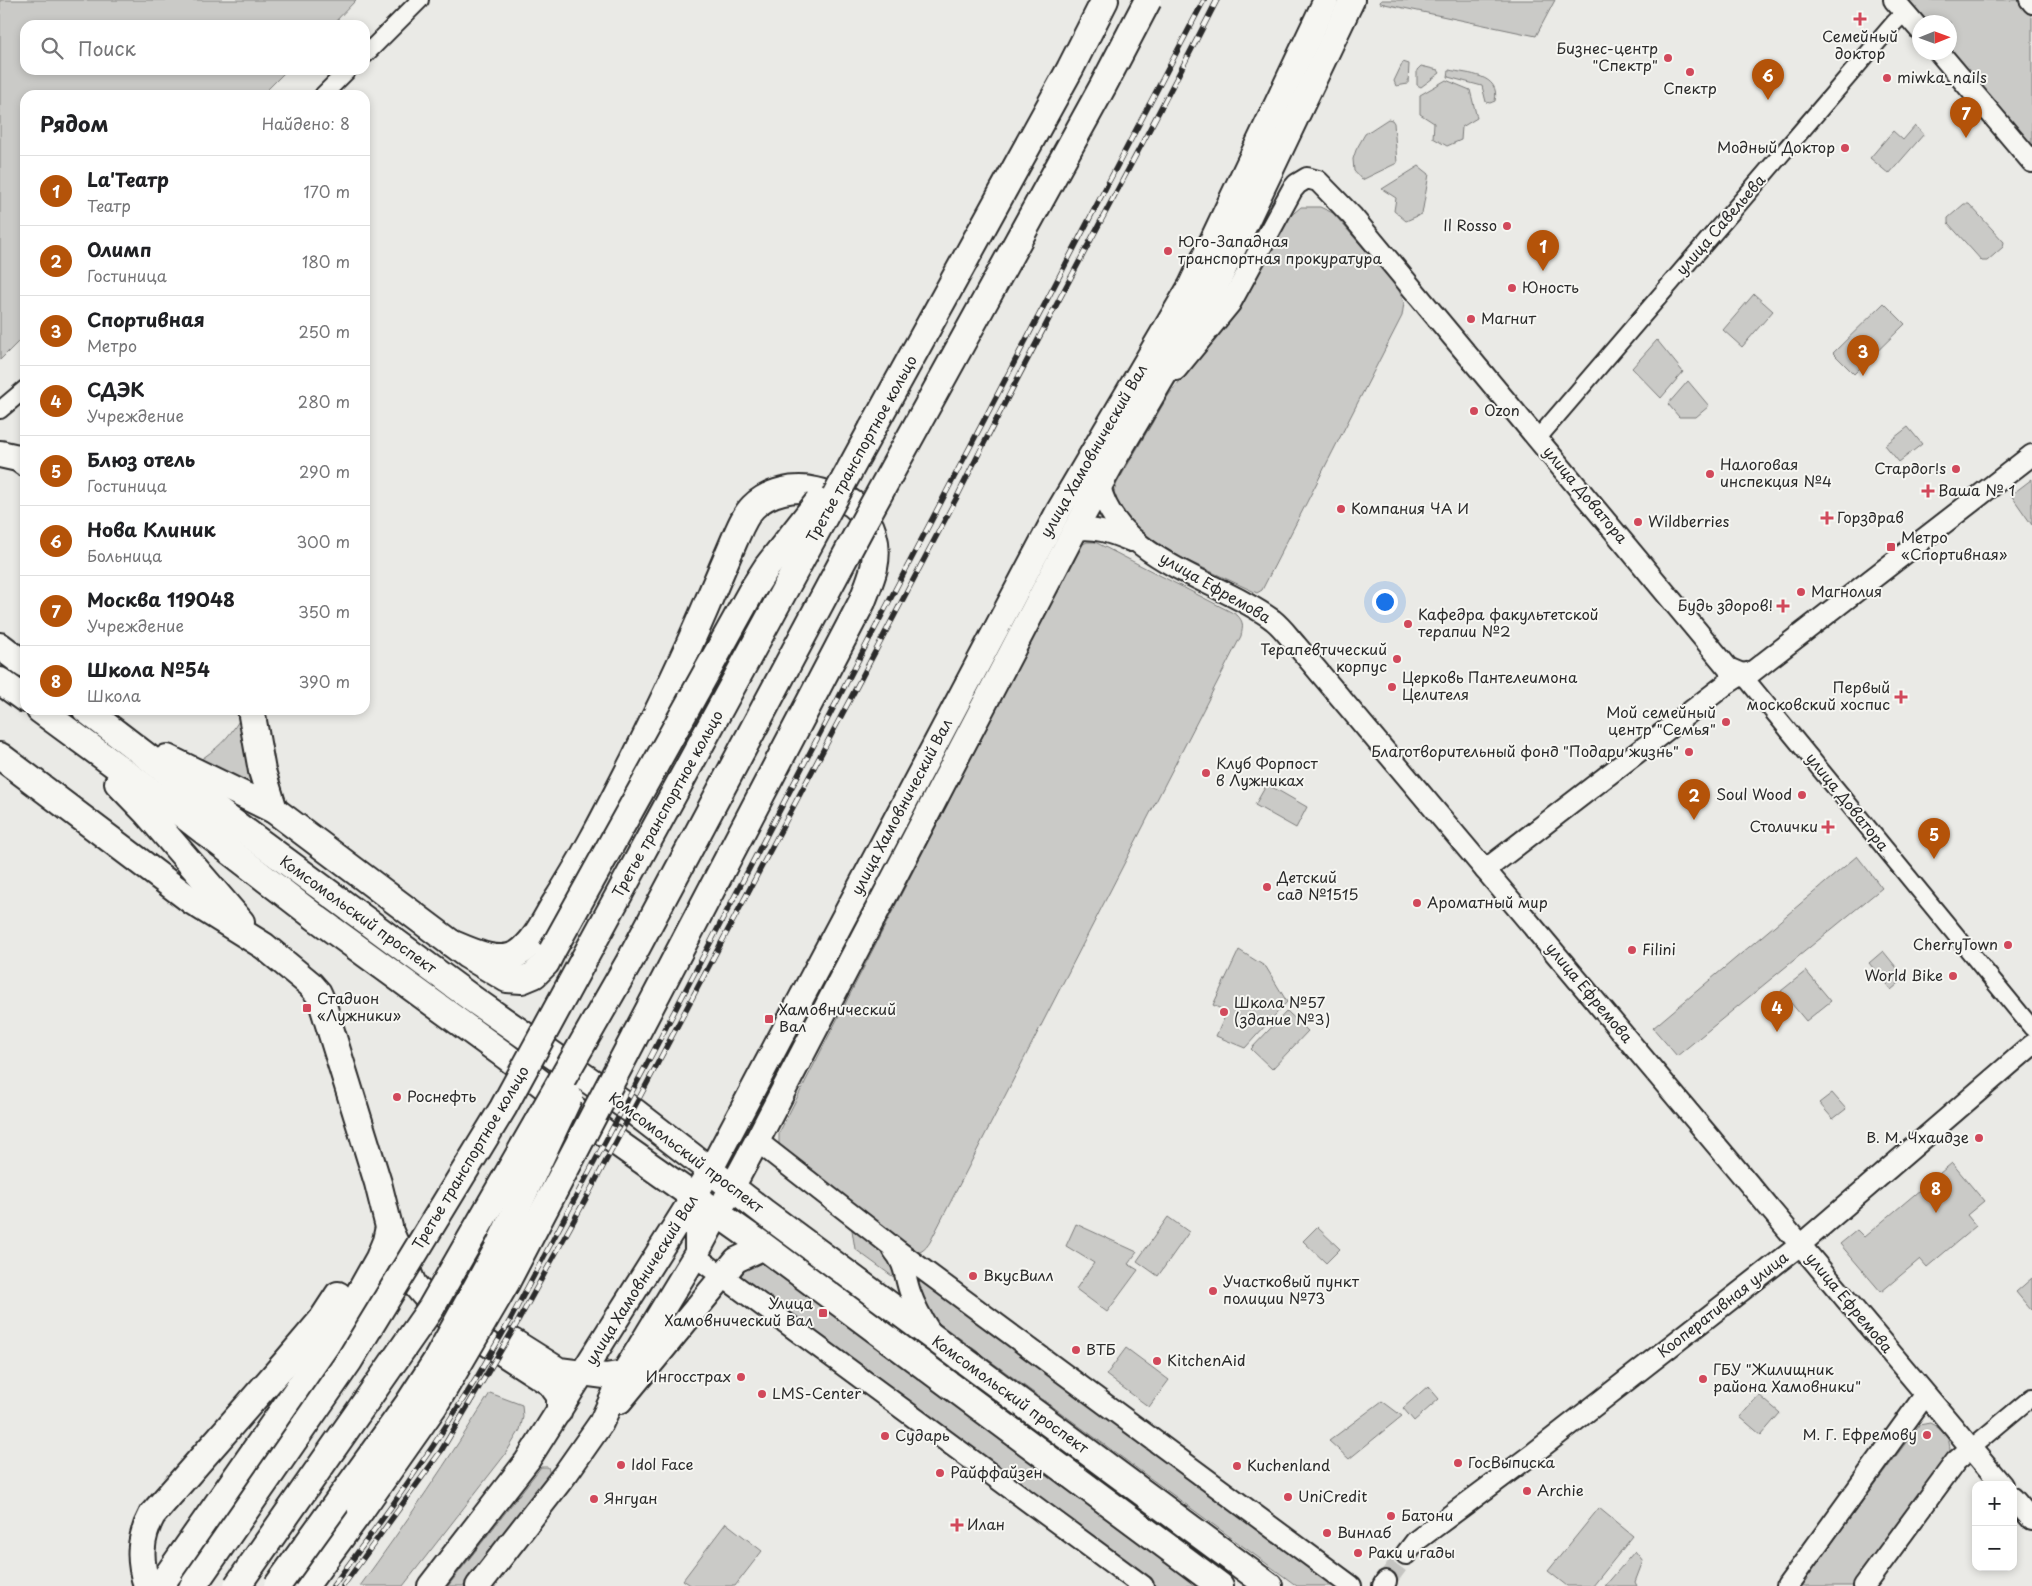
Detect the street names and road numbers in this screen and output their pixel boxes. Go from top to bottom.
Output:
street label: улица Савельева [1670,168,1771,279]
street label: Третье транспортное кольцо [799,350,922,546]
street label: улица Хамовнический Вал [1033,359,1152,541]
street label: улица Доватора [1538,440,1634,548]
street label: улица Ефремова [1156,546,1276,628]
street label: Третье транспортное кольцо [605,705,728,901]
street label: улица Хамовнический Вал [844,714,957,899]
street label: улица Доватора [1801,747,1896,856]
street label: Комсомольский проспект [276,849,443,979]
street label: улица Ефремова [1541,937,1640,1048]
street label: Третье транспортное кольцо [406,1061,534,1254]
street label: Комсомольский проспект [605,1086,770,1218]
street label: улица Хамовнический Вал [579,1189,703,1369]
street label: Кооперативная улица [1652,1245,1793,1362]
street label: улица Ефремова [1801,1247,1900,1358]
street label: Комсомольский проспект [928,1329,1095,1459]

